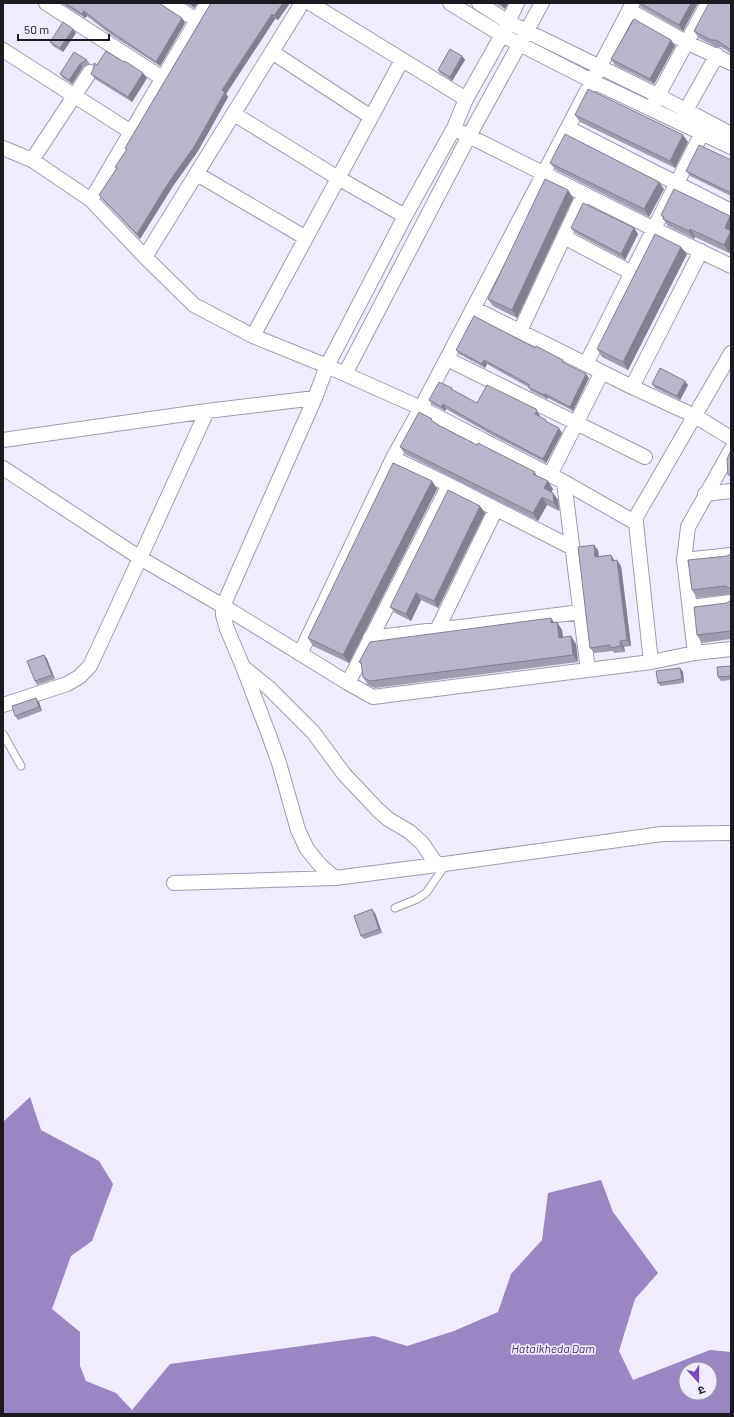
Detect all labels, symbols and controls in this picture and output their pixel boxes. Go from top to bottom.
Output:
scale bar [18,16,109,42]
text: 50 m [24,22,49,36]
water label: Hataikheda Dam [511,1341,595,1355]
north arrow [678,1361,718,1401]
text: उ [696,1384,707,1398]

